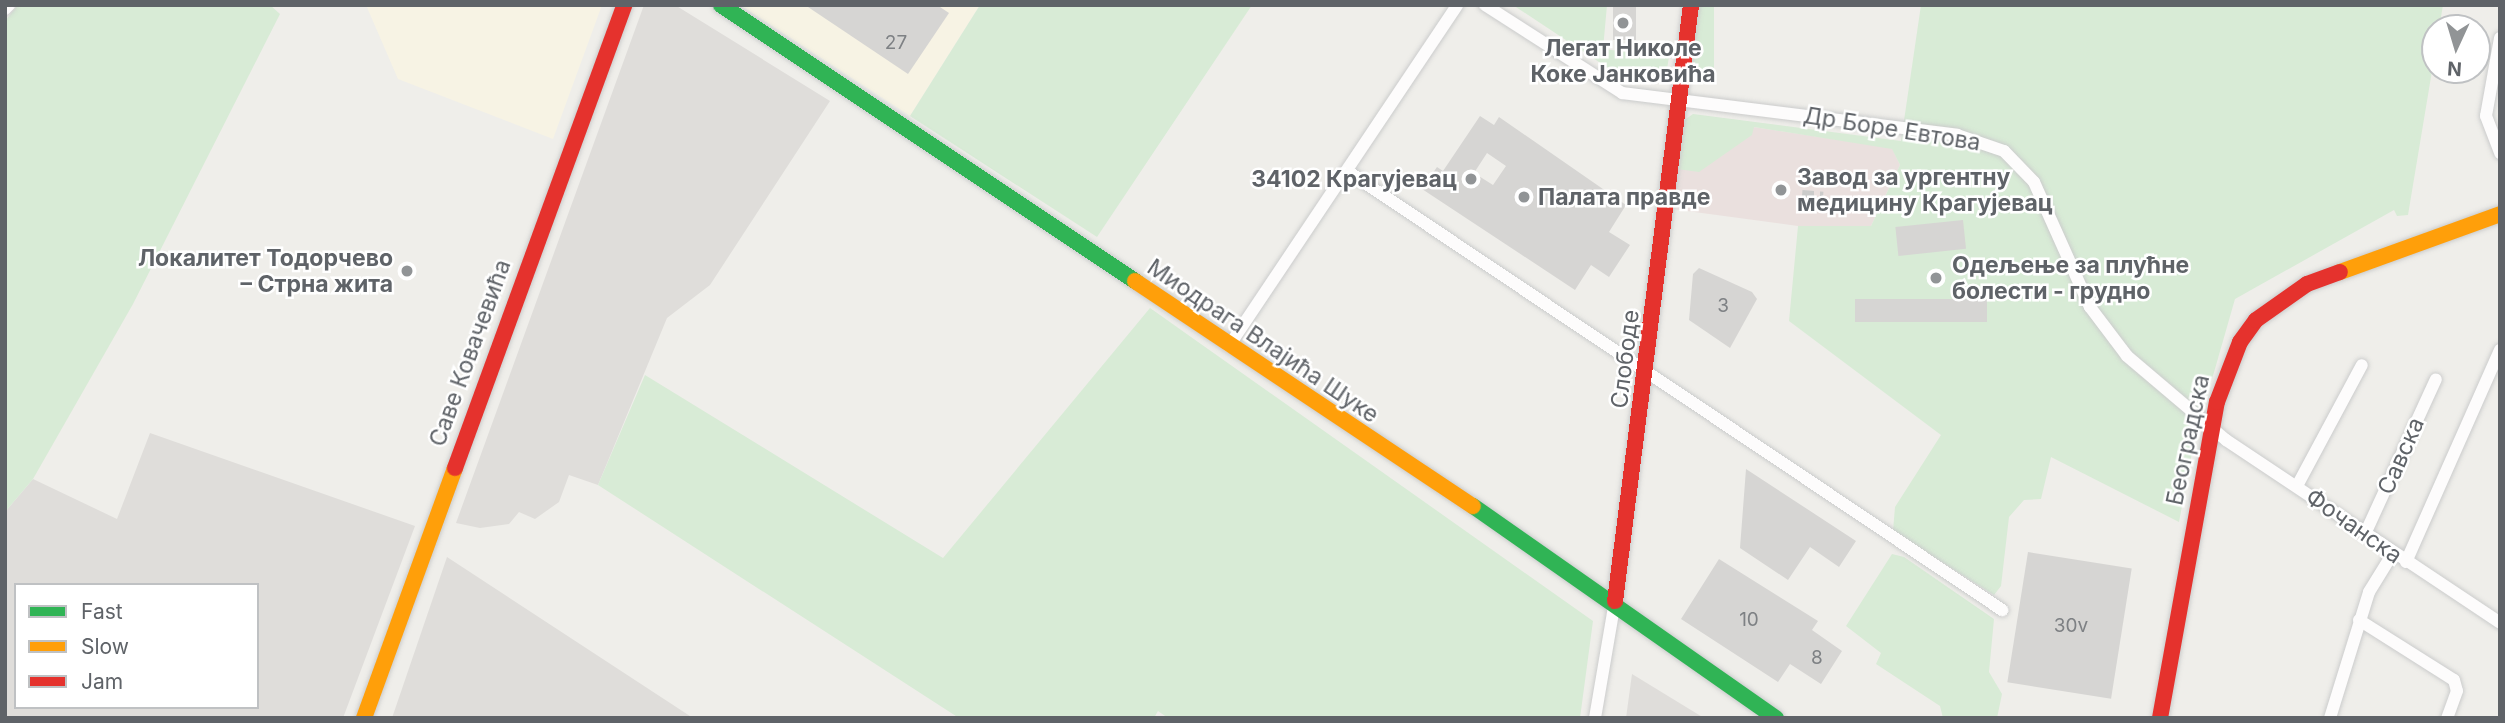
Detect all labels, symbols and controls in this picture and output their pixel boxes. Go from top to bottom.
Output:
north arrow [2421,14,2491,84]
marker: Легат Николе Коке Јанковића [1615,15,1631,31]
house number: 27 [885,32,907,54]
place label: Легат Николе Коке Јанковића [1530,34,1716,88]
text: N [2447,56,2463,80]
street label: Др Боре Евтова [1802,101,1982,157]
place label: Завод за ургентну медицину Крагујевац [1797,163,2053,217]
place label: 34102 Крагујевац [1251,165,1457,193]
marker: 34102 Крагујевац [1463,171,1479,187]
marker: Завод за ургентну медицину Крагујевац [1771,180,1791,200]
place label: Палата правде [1538,183,1711,211]
marker: Палата правде [1516,189,1532,205]
place label: Локалитет Тодорчево – Стрна жита [138,244,393,298]
place label: Одељење за плућне болести - грудно [1952,251,2189,305]
street label: Миодрага Влајића Шуке [1142,253,1384,429]
street label: Саве Ковачевића [423,256,517,450]
marker: Локалитет Тодорчево – Стрна жита [399,263,415,279]
marker: Одељење за плућне болести - грудно [1926,268,1946,288]
house number: 3 [1717,295,1729,317]
street label: Слободе [1605,308,1645,410]
street label: Београдска [2161,372,2215,508]
street label: Савска [2372,413,2430,499]
street label: Фочанска [2300,483,2408,569]
legend [14,583,259,709]
text: Fast [81,599,123,624]
house number: 10 [1739,609,1759,631]
house number: 30v [2054,615,2088,637]
text: Slow [81,634,129,659]
house number: 8 [1811,647,1823,669]
text: Jam [81,669,123,694]

